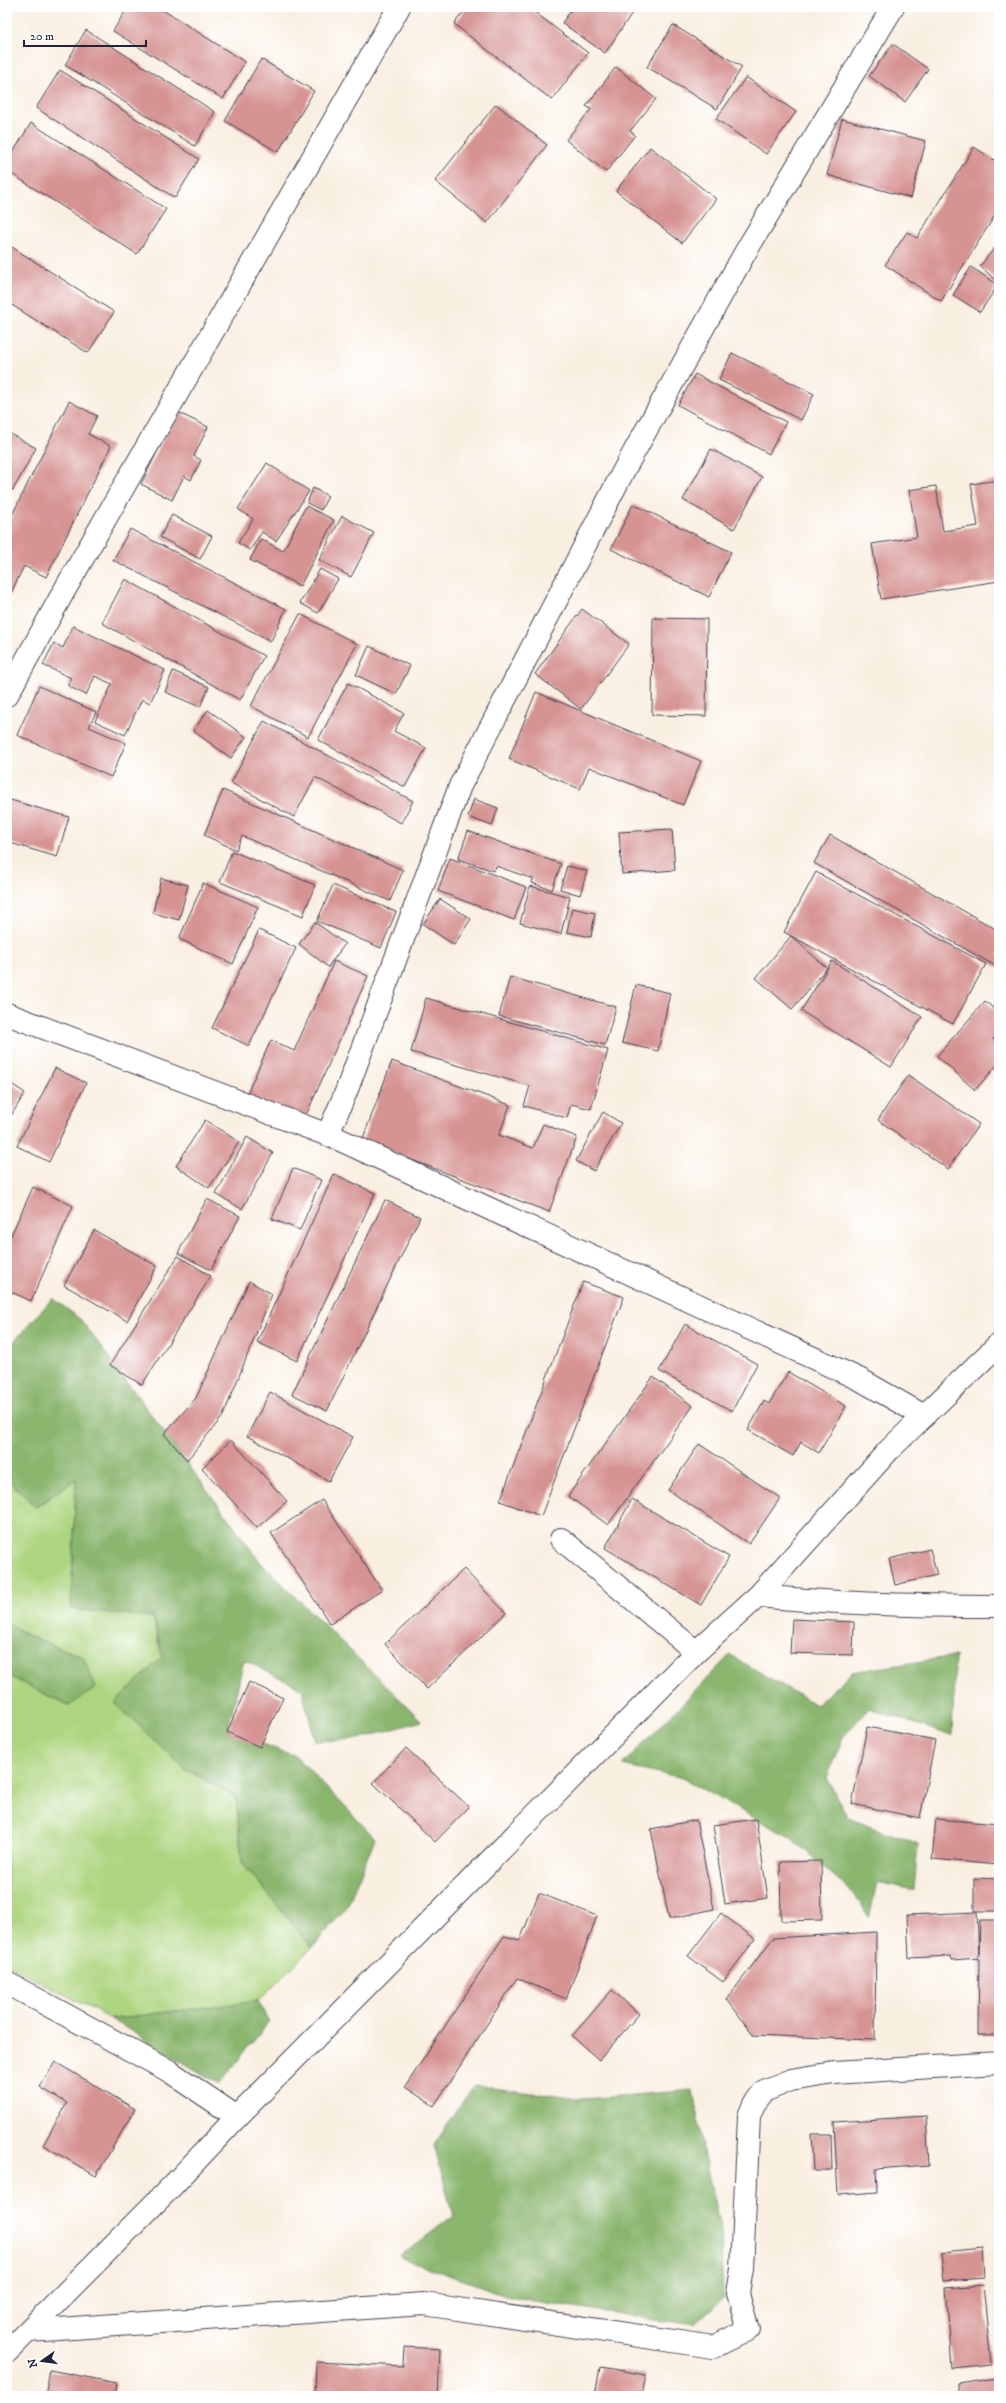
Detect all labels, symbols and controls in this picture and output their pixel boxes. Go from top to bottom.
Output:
scale bar [24,22,146,48]
text: 20 m [30,29,54,44]
north arrow [22,2341,62,2381]
text: N [25,2357,41,2369]

